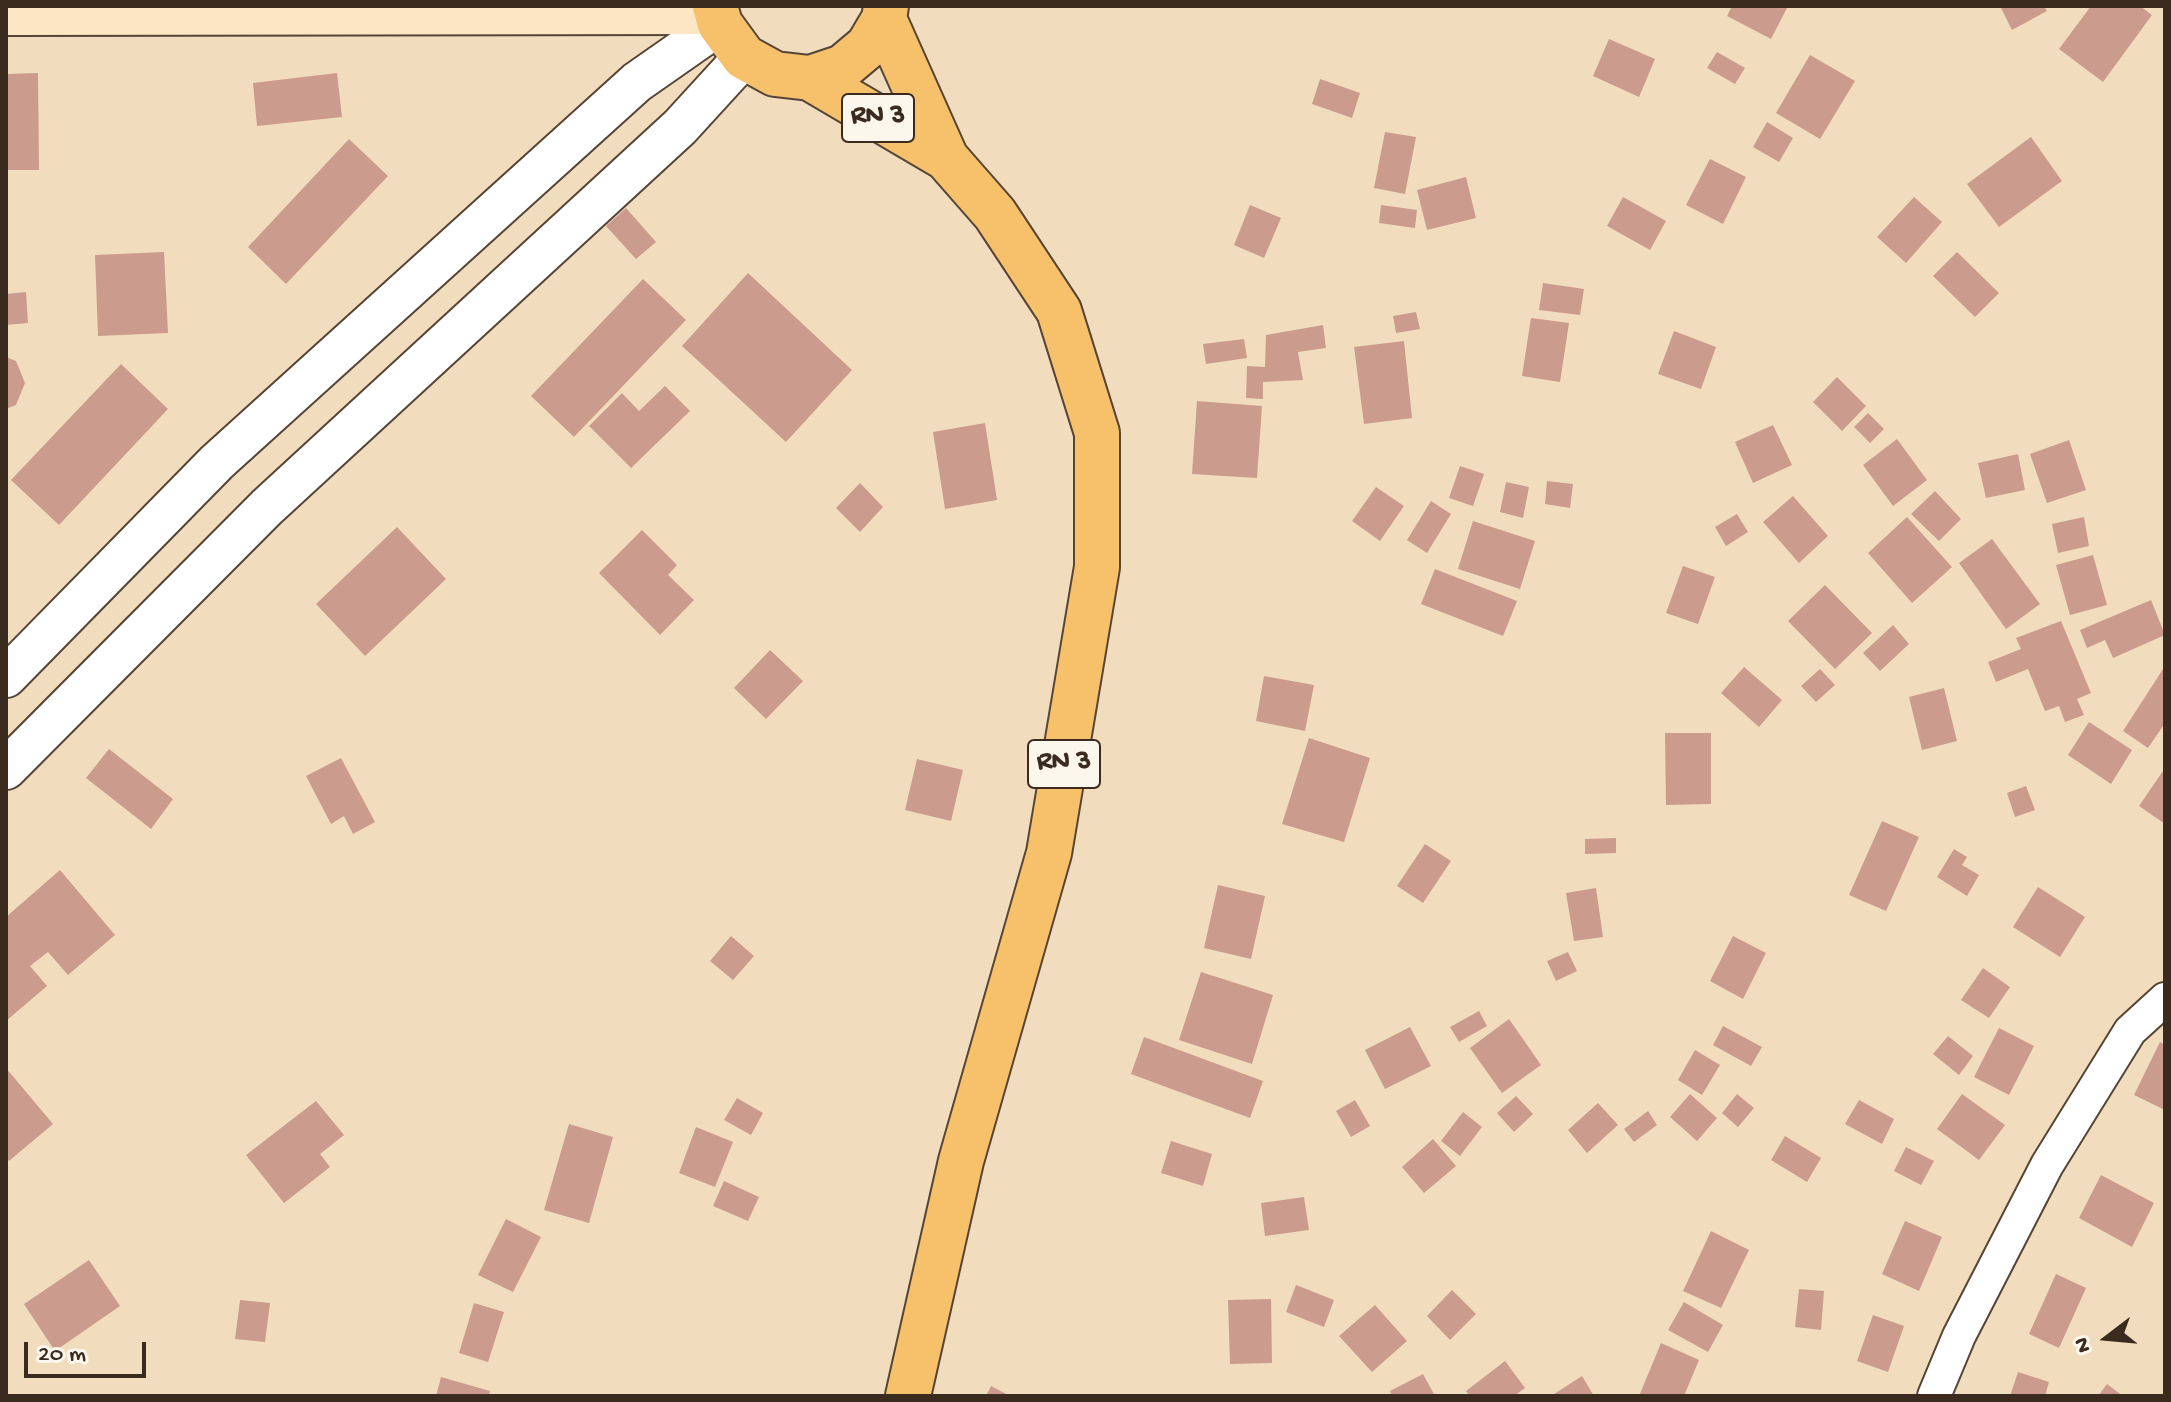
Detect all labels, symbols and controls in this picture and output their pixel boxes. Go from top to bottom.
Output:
road number: RN 3 [842,94,914,142]
road number: RN 3 [1028,740,1100,788]
north arrow [2067,1298,2147,1378]
scale bar [28,1326,150,1376]
text: N [2069,1334,2098,1355]
text: 20 m [38,1341,86,1370]

